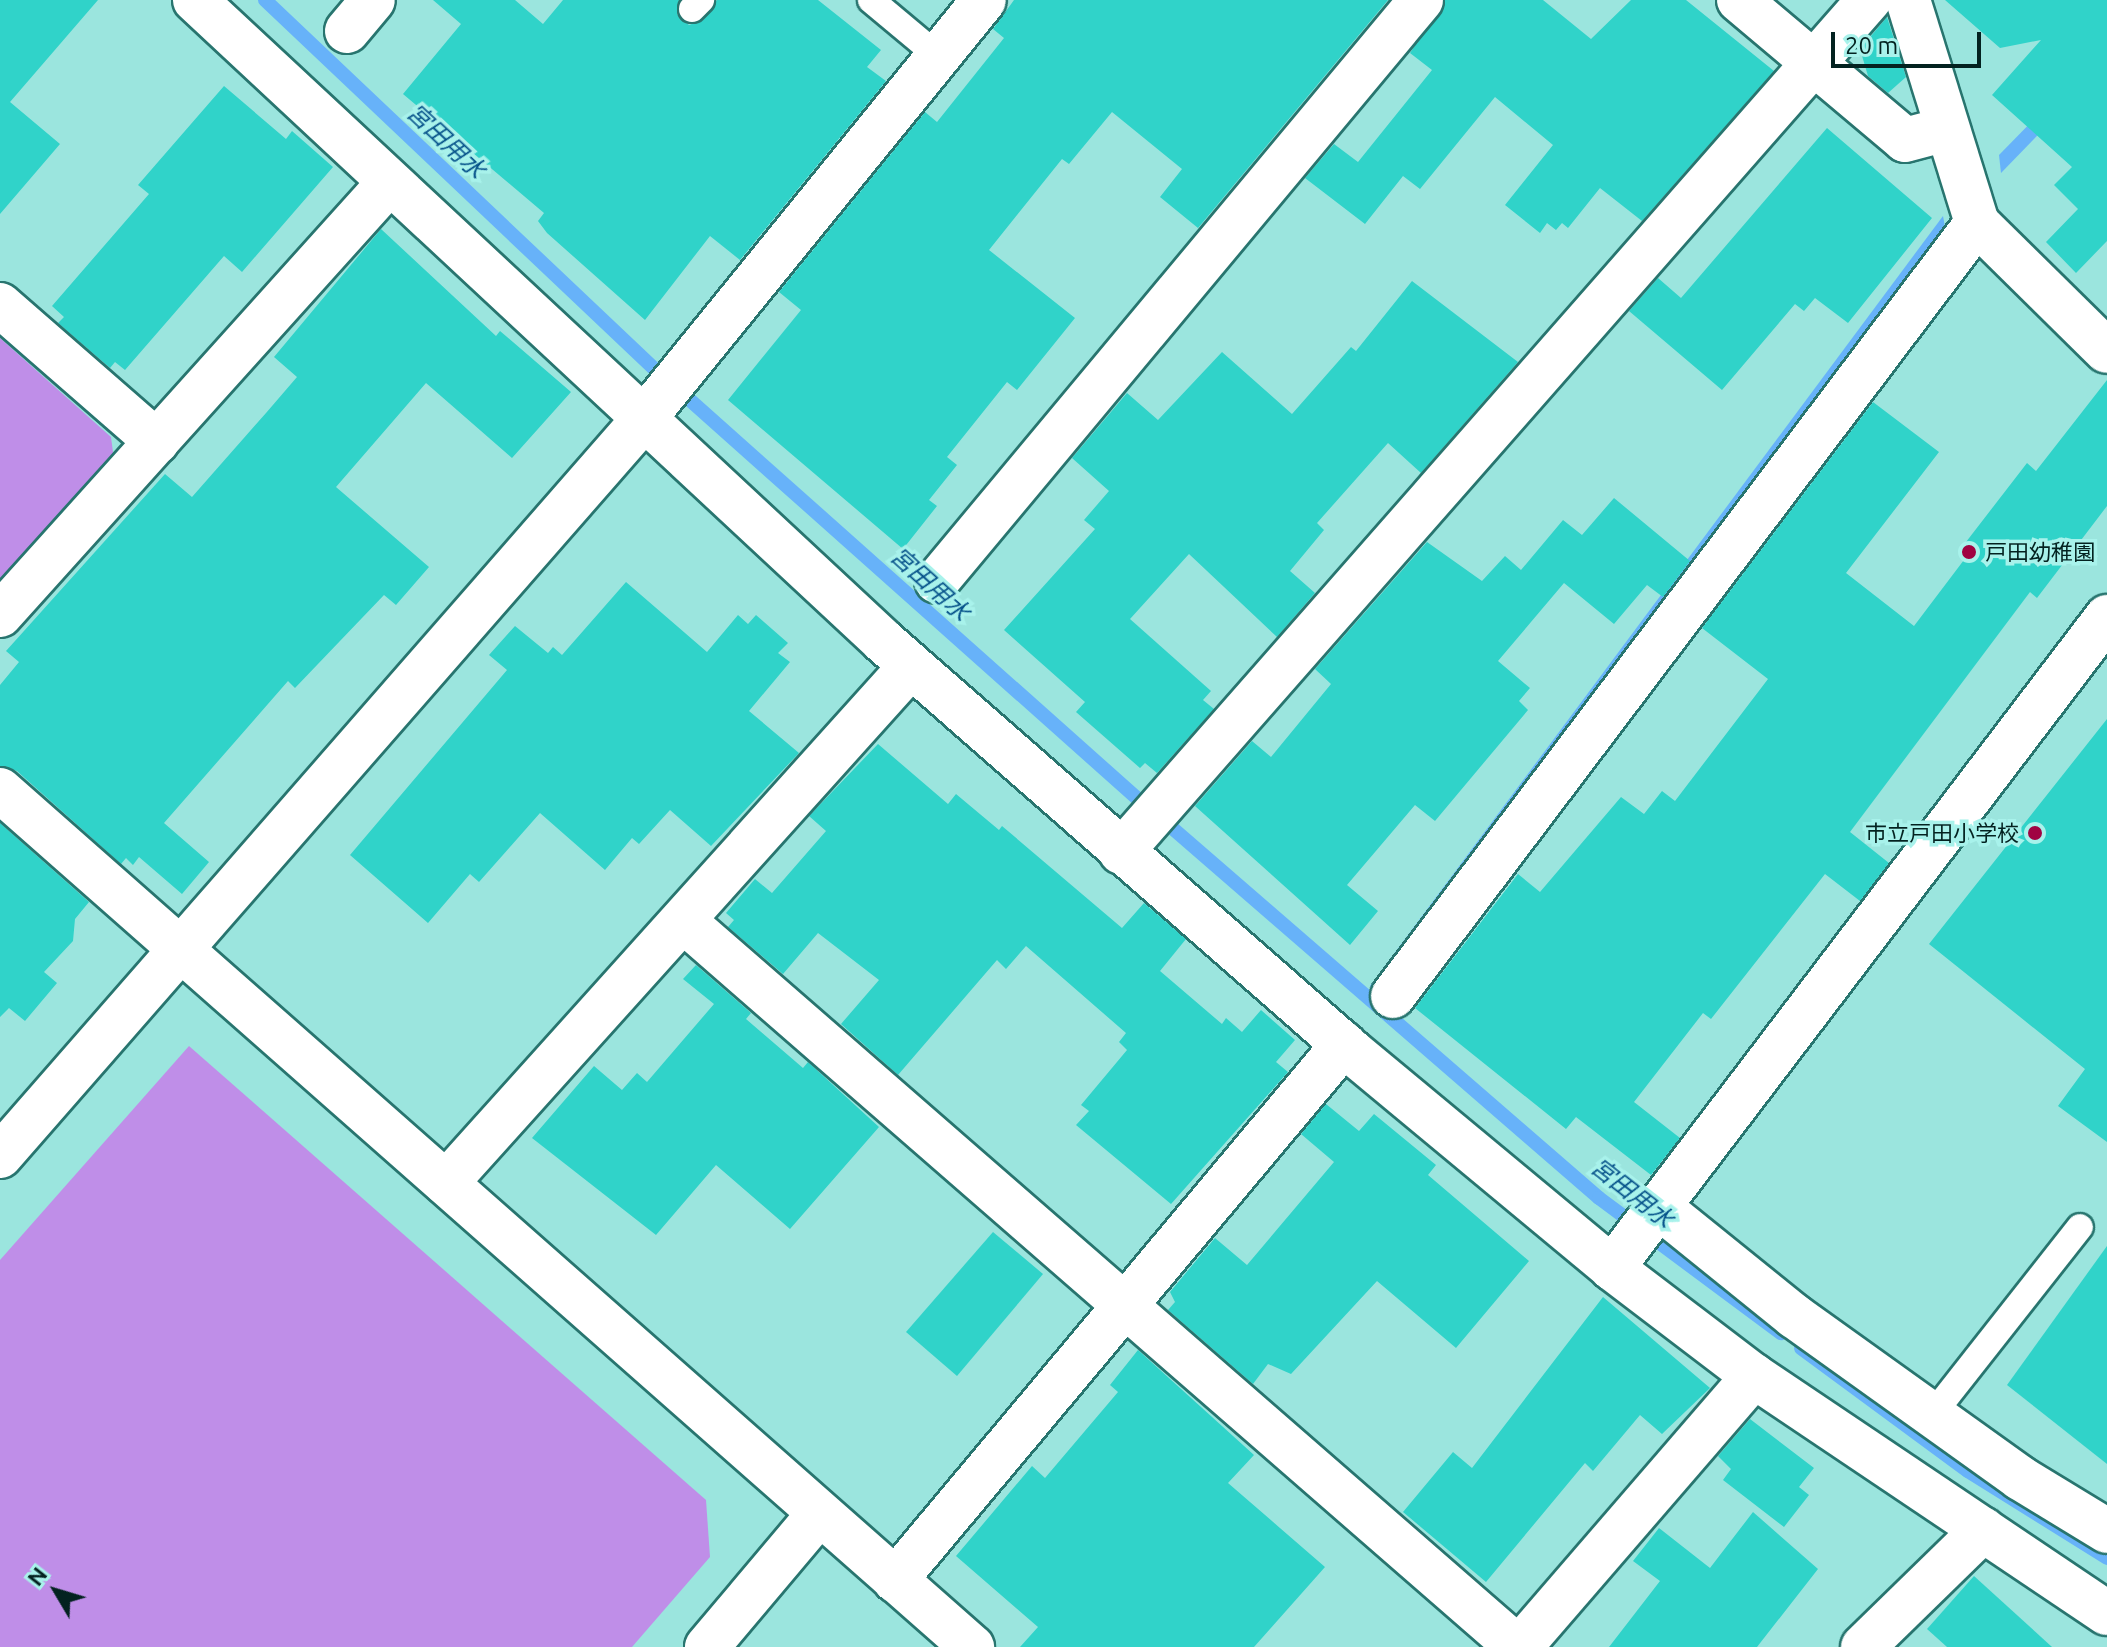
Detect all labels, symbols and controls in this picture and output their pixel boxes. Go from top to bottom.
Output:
scale bar [1835,16,1985,66]
text: 20 m [1845,32,1898,59]
water label: 宮田用水 [401,98,491,184]
place label: 戸田幼稚園 [1985,539,2095,565]
water label: 宮田用水 [885,541,975,627]
marker: 戸田幼稚園 [1960,543,1978,561]
place label: 市立戸田小学校 [1865,820,2019,846]
marker: 市立戸田小学校 [2026,824,2044,842]
water label: 宮田用水 [1585,1152,1679,1234]
north arrow [16,1551,96,1631]
text: N [22,1562,52,1590]

